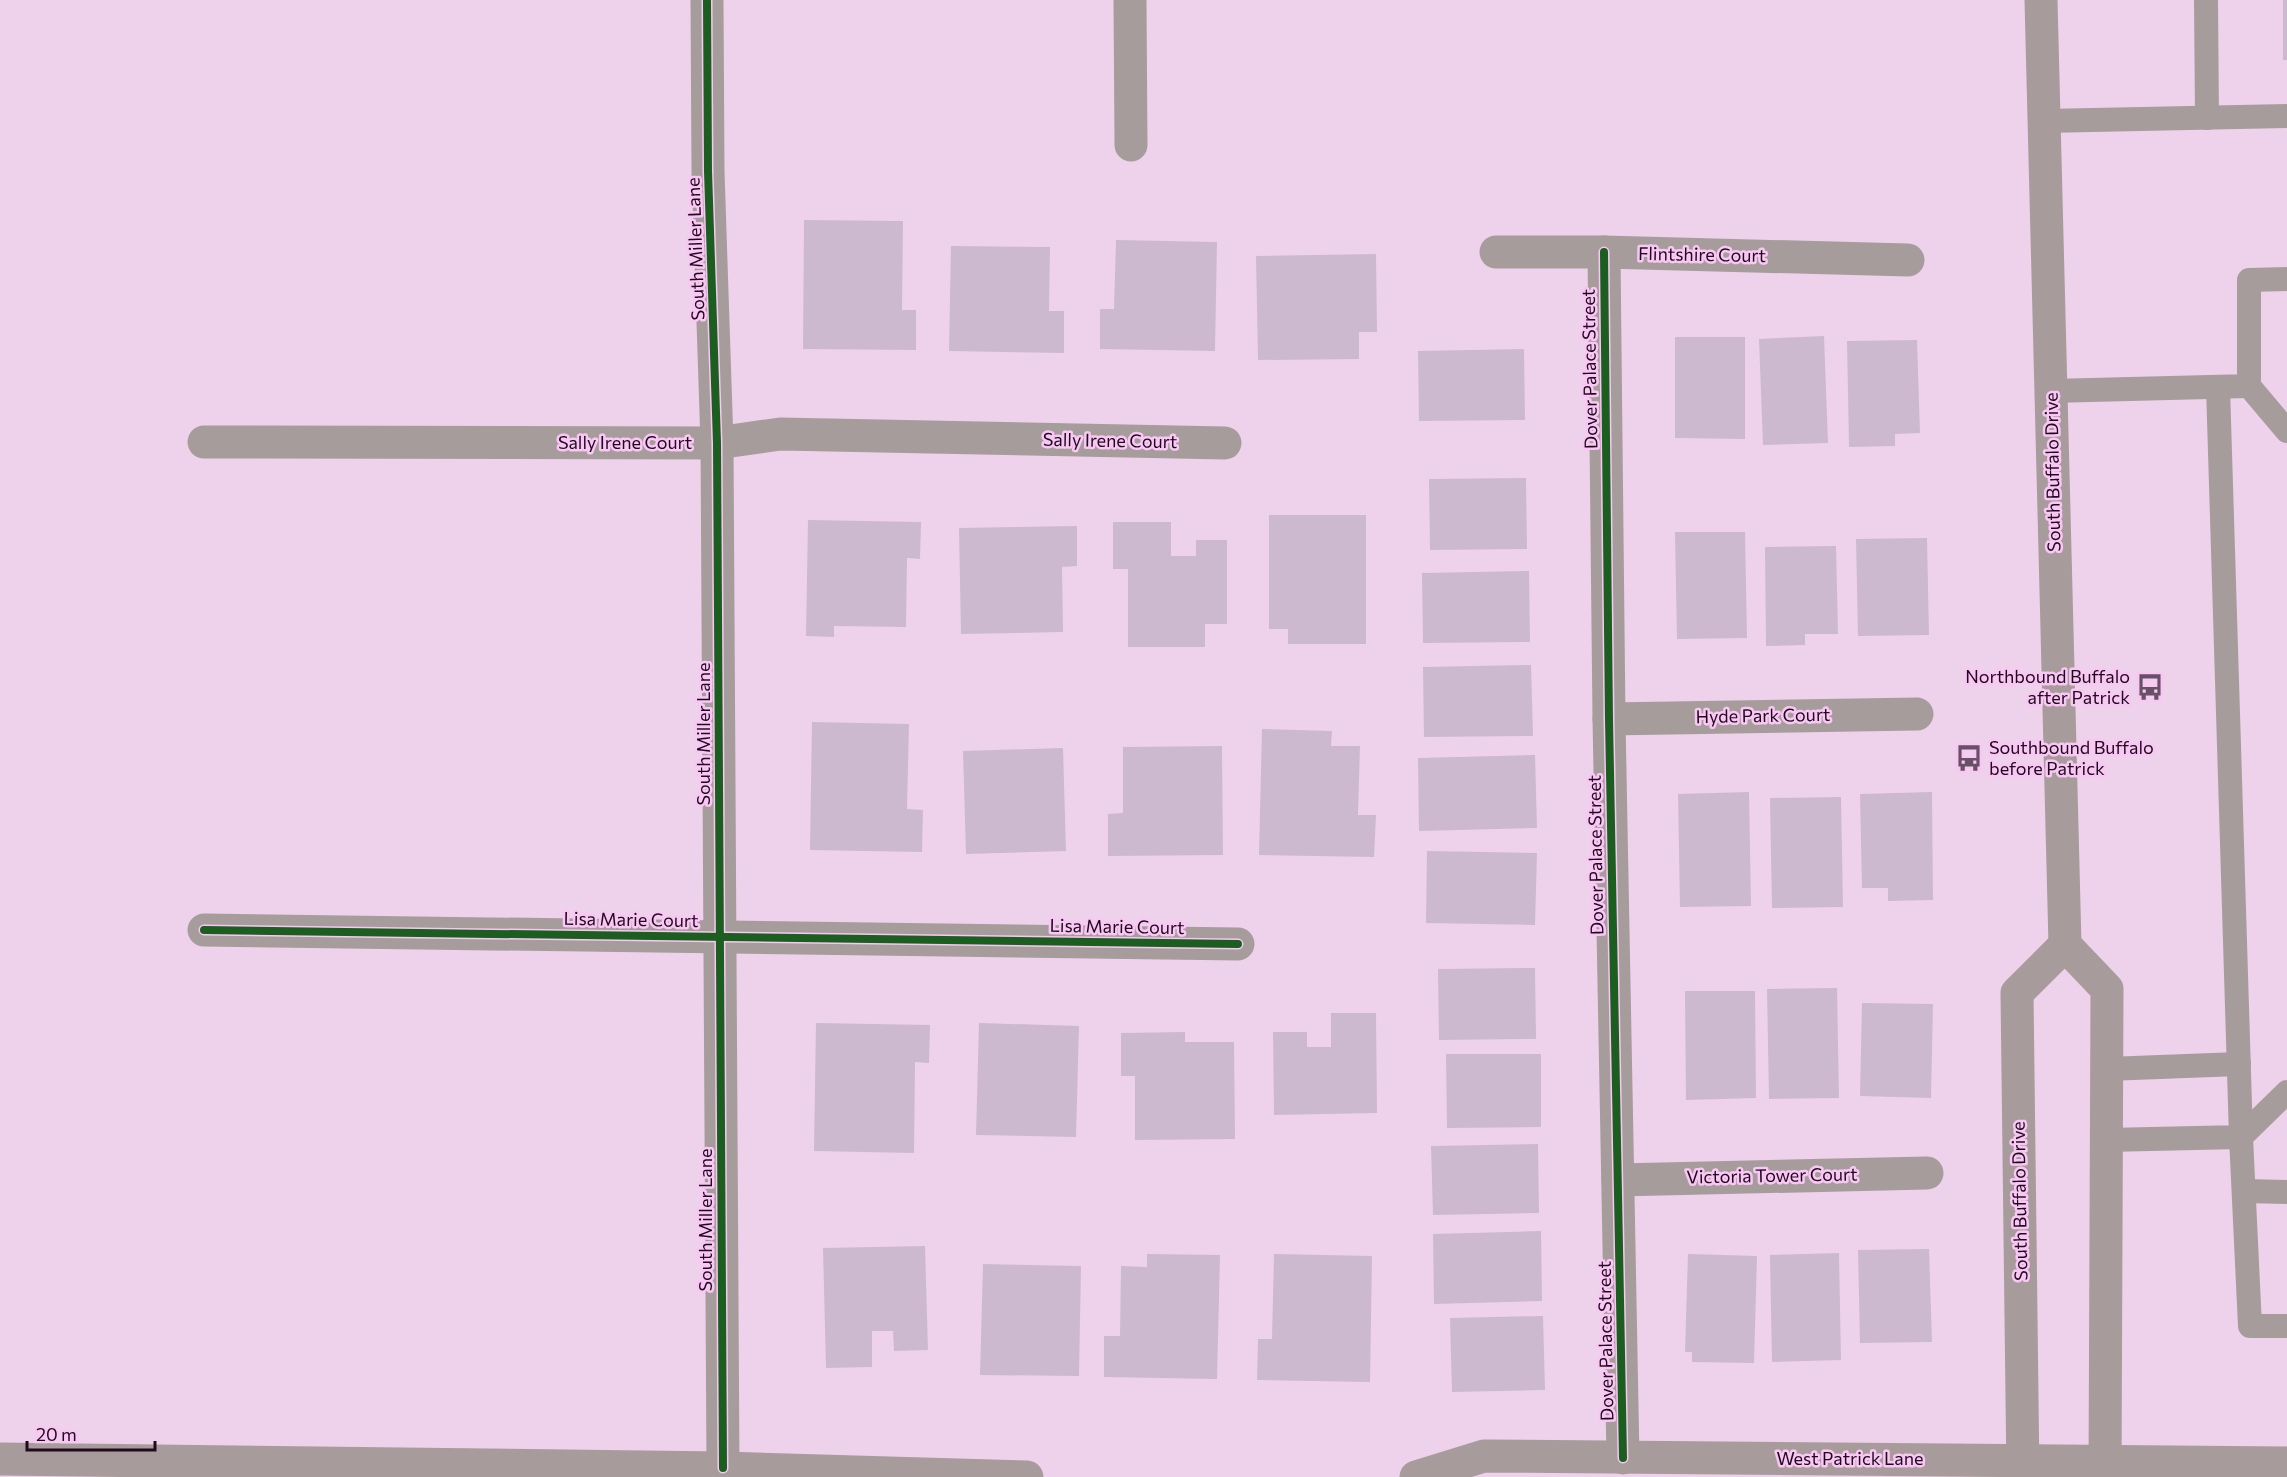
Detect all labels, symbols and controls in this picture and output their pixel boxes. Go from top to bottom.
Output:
street label: South Miller Lane [682,177,708,321]
street label: Flintshire Court [1638,242,1766,266]
street label: Dover Palace Street [1577,289,1601,449]
street label: South Buffalo Drive [2040,392,2064,552]
street label: Sally Irene Court [1043,428,1177,452]
street label: Sally Irene Court [558,431,692,453]
street label: South Miller Lane [692,662,714,806]
place label: Northbound Buffalo after Patrick [1965,665,2130,708]
bus stop icon: Northbound Buffalo after Patrick [2135,672,2165,702]
street label: Hyde Park Court [1695,703,1831,727]
place label: Southbound Buffalo before Patrick [1989,736,2154,779]
bus stop icon: Southbound Buffalo before Patrick [1954,743,1984,773]
street label: Dover Palace Street [1583,775,1607,935]
street label: Lisa Marie Court [563,907,699,931]
street label: Lisa Marie Court [1049,914,1185,938]
street label: South Buffalo Drive [2007,1121,2031,1281]
street label: South Miller Lane [694,1148,716,1292]
street label: Victoria Tower Court [1686,1163,1858,1187]
street label: Dover Palace Street [1593,1261,1617,1421]
scale bar [27,1414,154,1452]
text: 20 m [36,1423,77,1445]
street label: West Patrick Lane [1776,1447,1924,1469]

